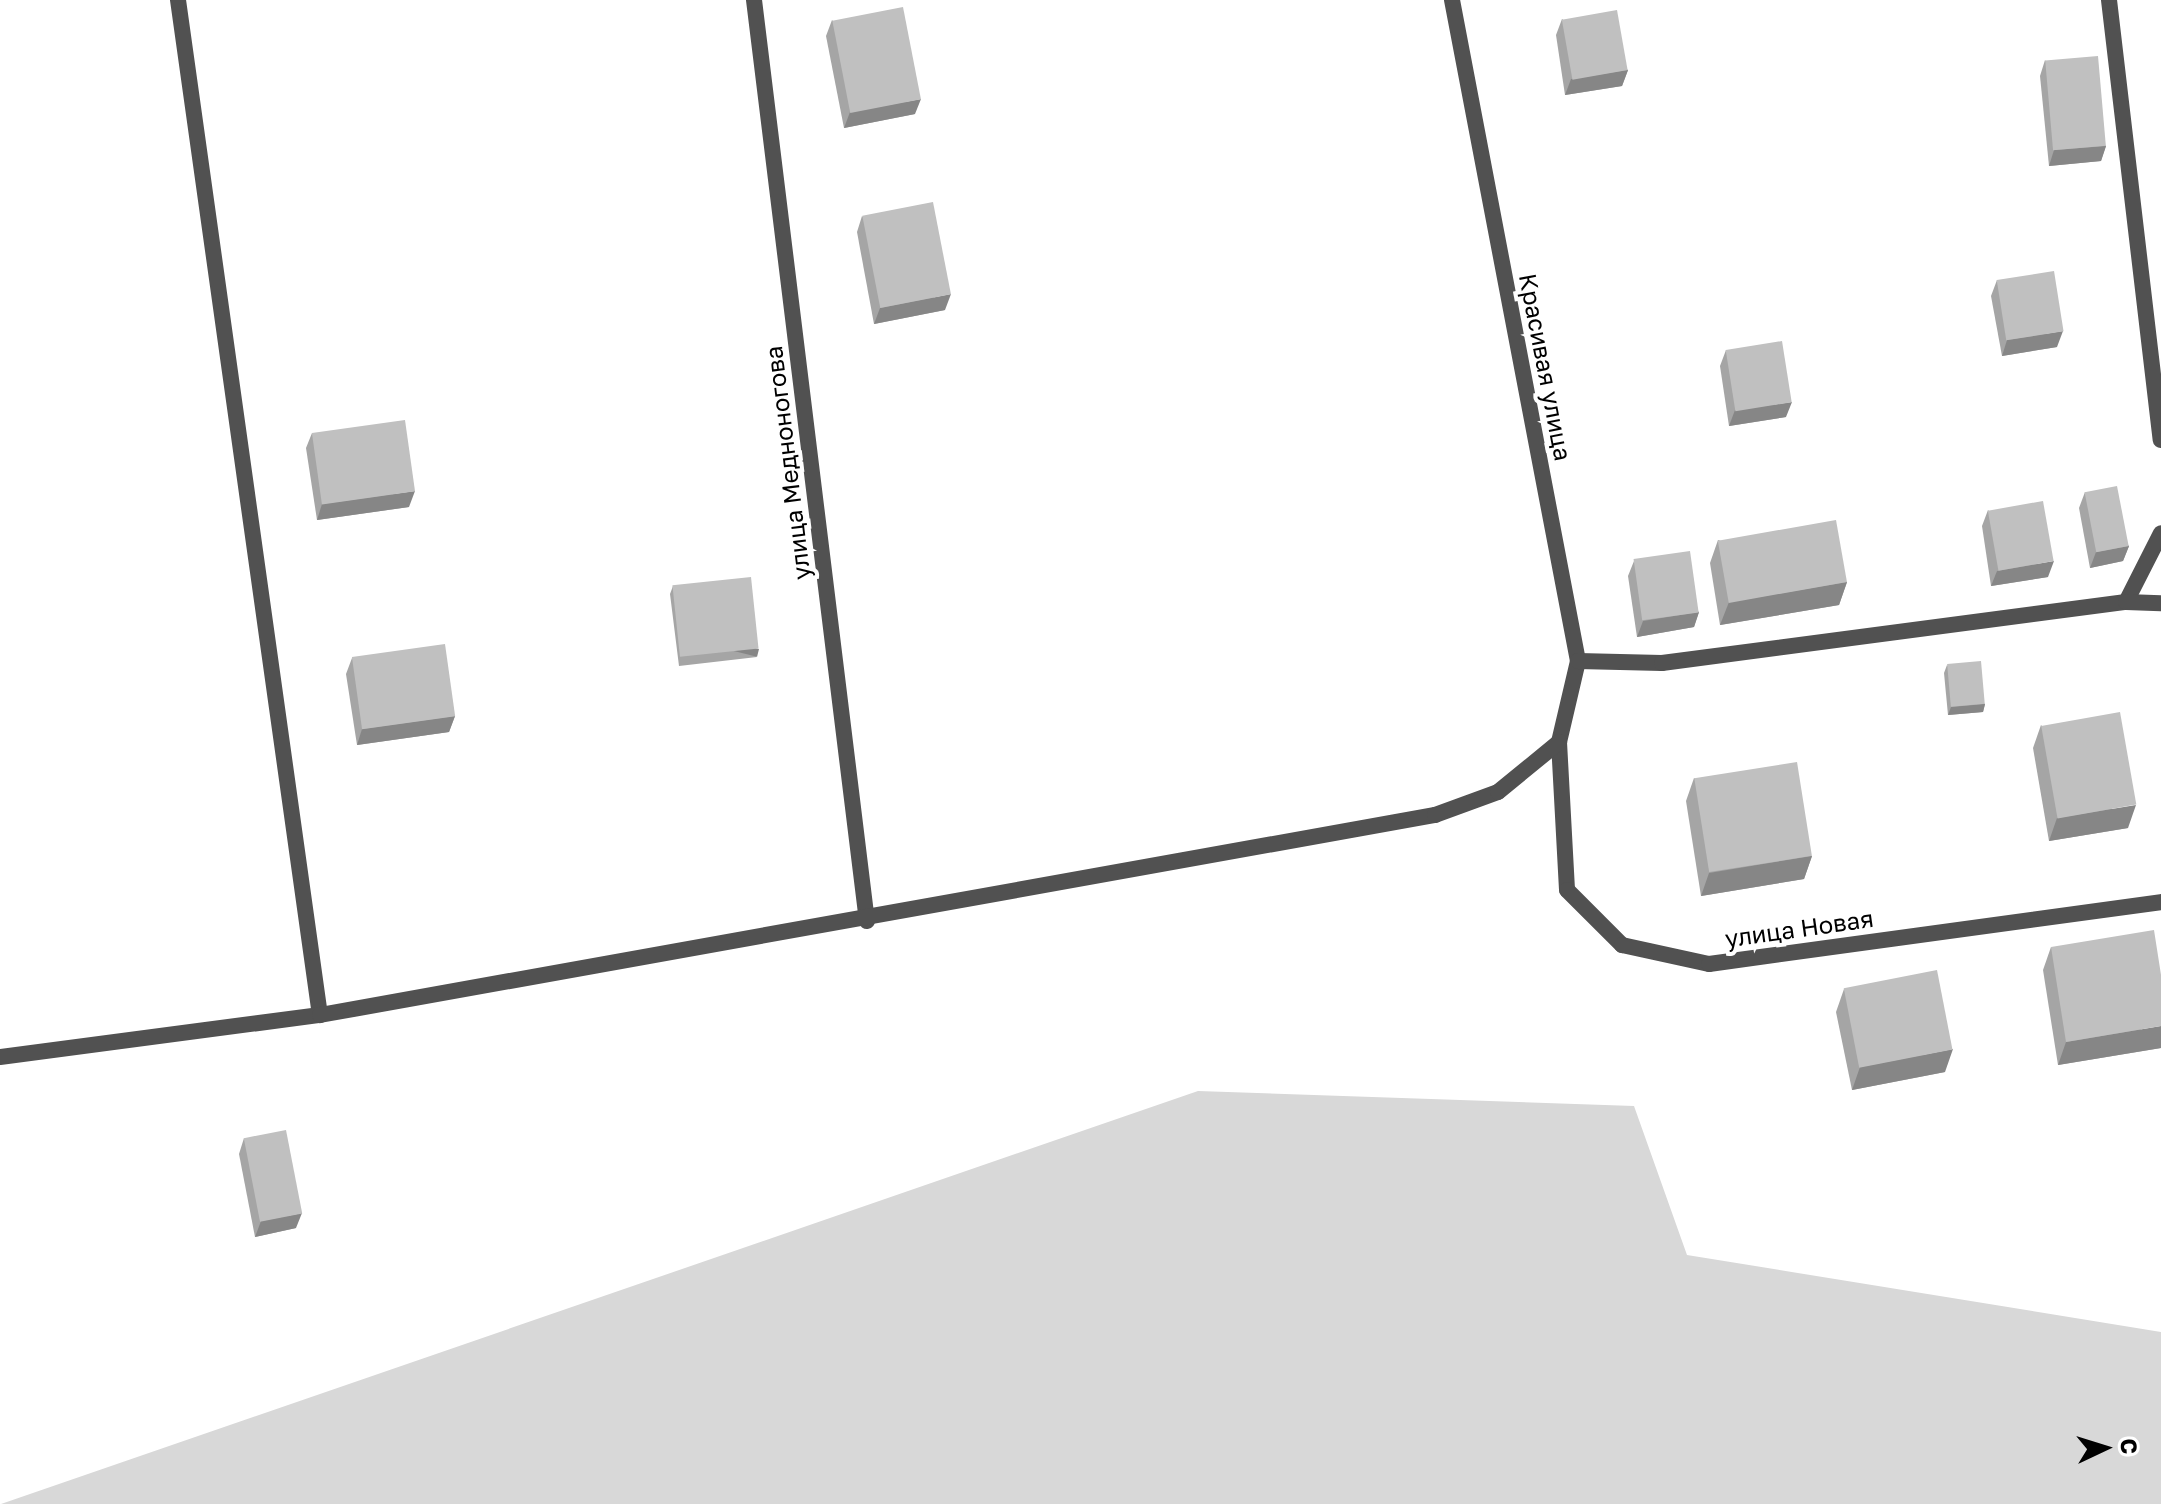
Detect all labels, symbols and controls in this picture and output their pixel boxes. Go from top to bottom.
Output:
street label: Красивая улица [1514,271,1578,463]
street label: улица Медноногова [758,344,816,582]
street label: улица Новая [1723,903,1875,953]
north arrow [2065,1408,2145,1488]
text: С [2115,1438,2143,1455]

